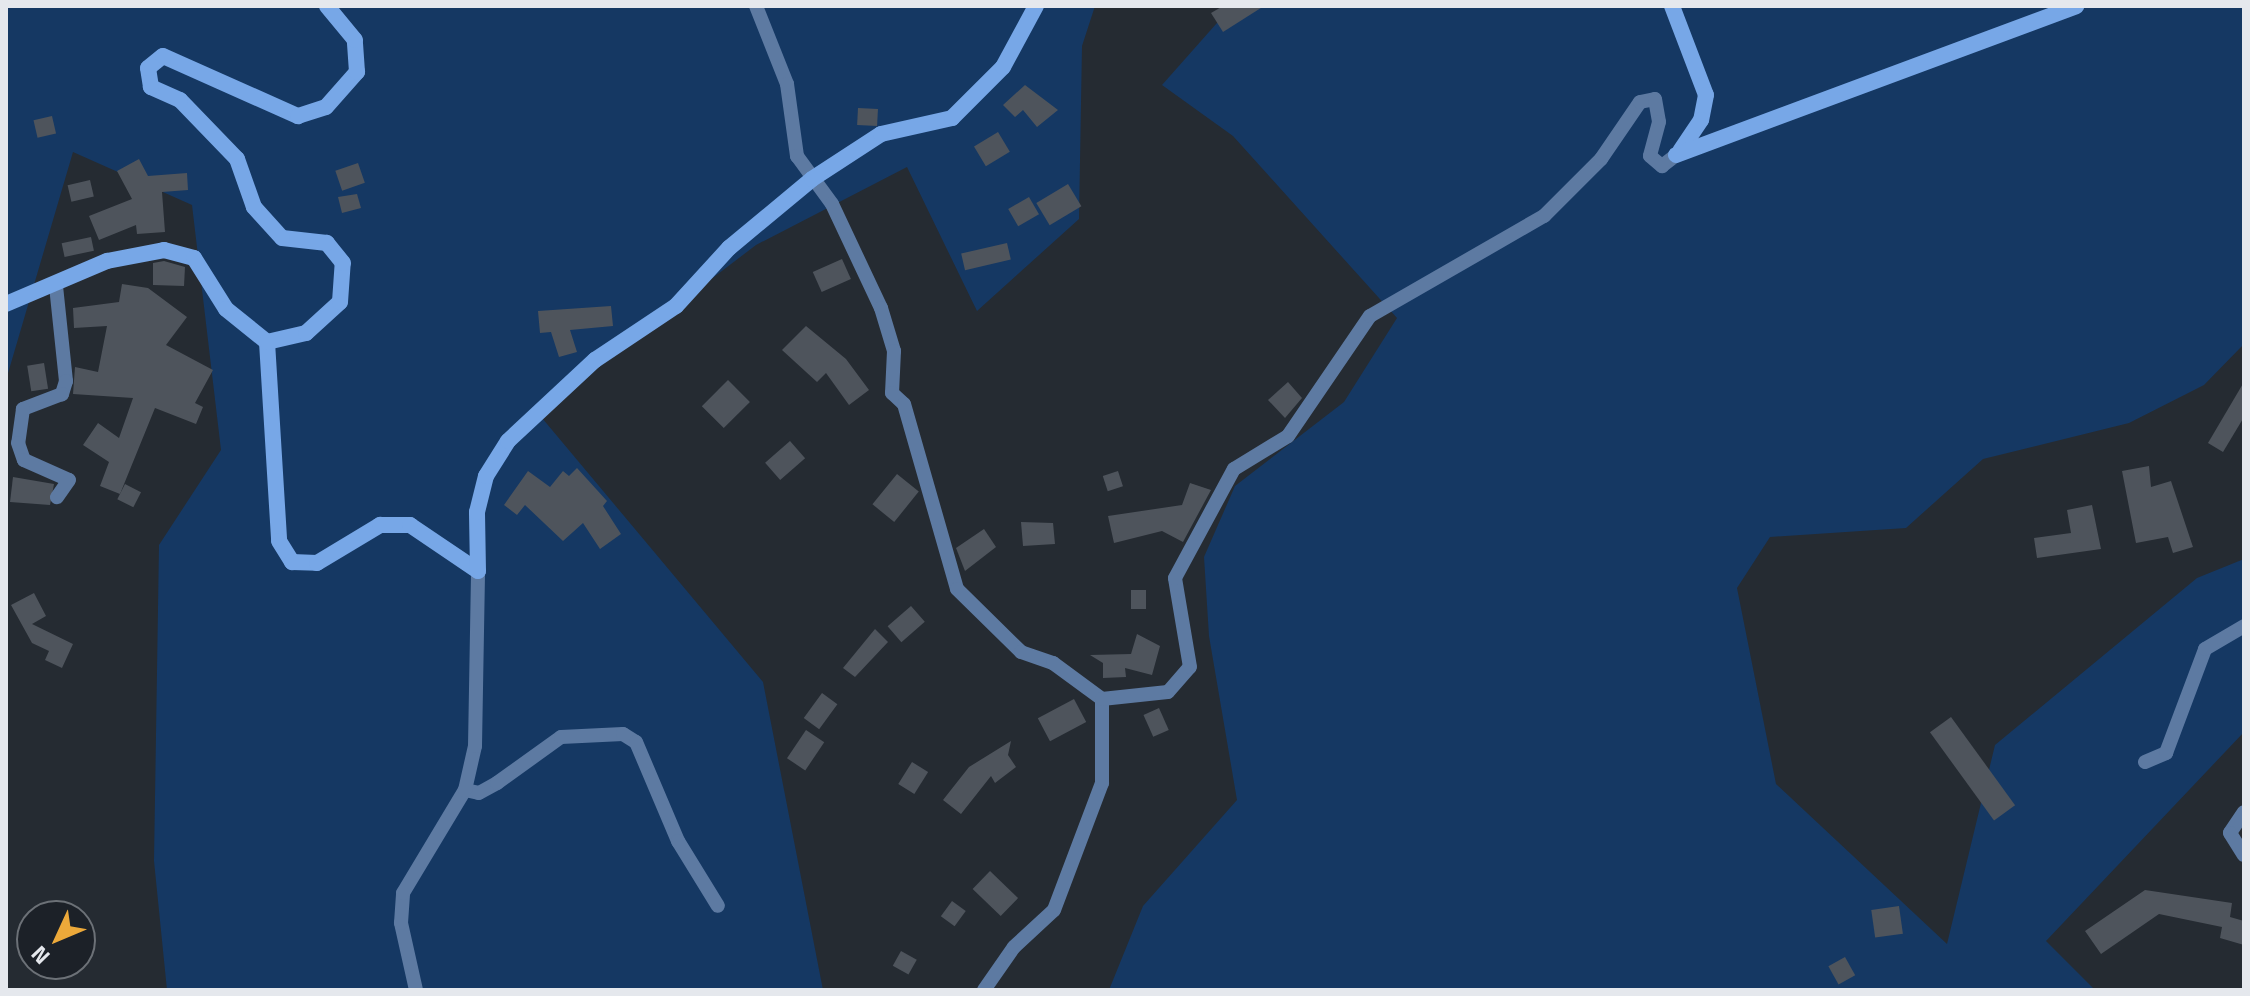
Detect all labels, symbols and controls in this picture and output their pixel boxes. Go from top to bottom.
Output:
north arrow [16,900,96,980]
text: N [23,938,58,973]

